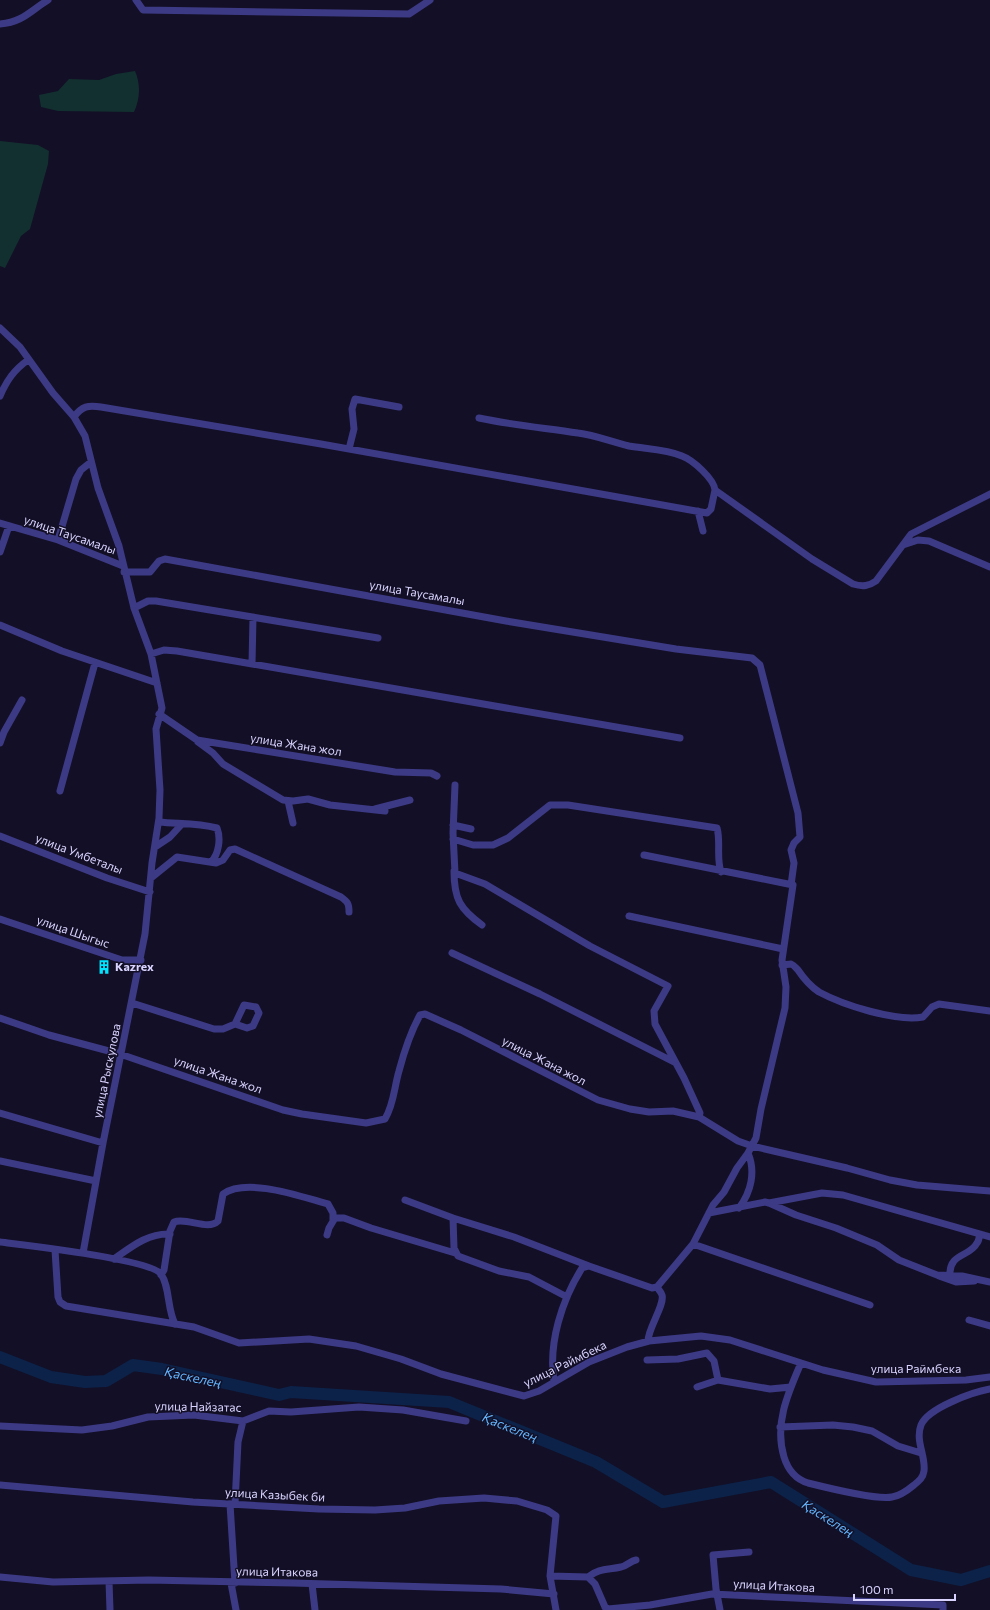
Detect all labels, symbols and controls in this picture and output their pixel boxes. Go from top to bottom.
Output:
street label: улица Таусамалы [22,512,118,556]
street label: улица Таусамалы [368,577,466,607]
street label: улица Жана жол [249,730,343,758]
street label: улица Умбеталы [34,830,125,876]
street label: улица Шыгыс [35,912,112,950]
building icon: Kazrex [96,959,112,975]
place label: Kazrex [115,959,154,973]
street label: улица Рыскулова [89,1022,123,1119]
street label: улица Жана жол [500,1033,589,1087]
street label: улица Жана жол [172,1052,264,1096]
street label: улица Раймбека [521,1337,608,1389]
street label: улица Раймбека [871,1361,961,1375]
water label: Қаскелең [163,1363,223,1391]
street label: улица Найзатас [154,1398,242,1414]
water label: Қаскелең [480,1409,540,1445]
street label: улица Казыбек би [225,1484,326,1504]
water label: Қаскелең [799,1496,857,1540]
street label: улица Итакова [236,1563,318,1579]
street label: улица Итакова [733,1576,815,1594]
scale bar [854,1576,955,1602]
text: 100 m [860,1582,894,1596]

